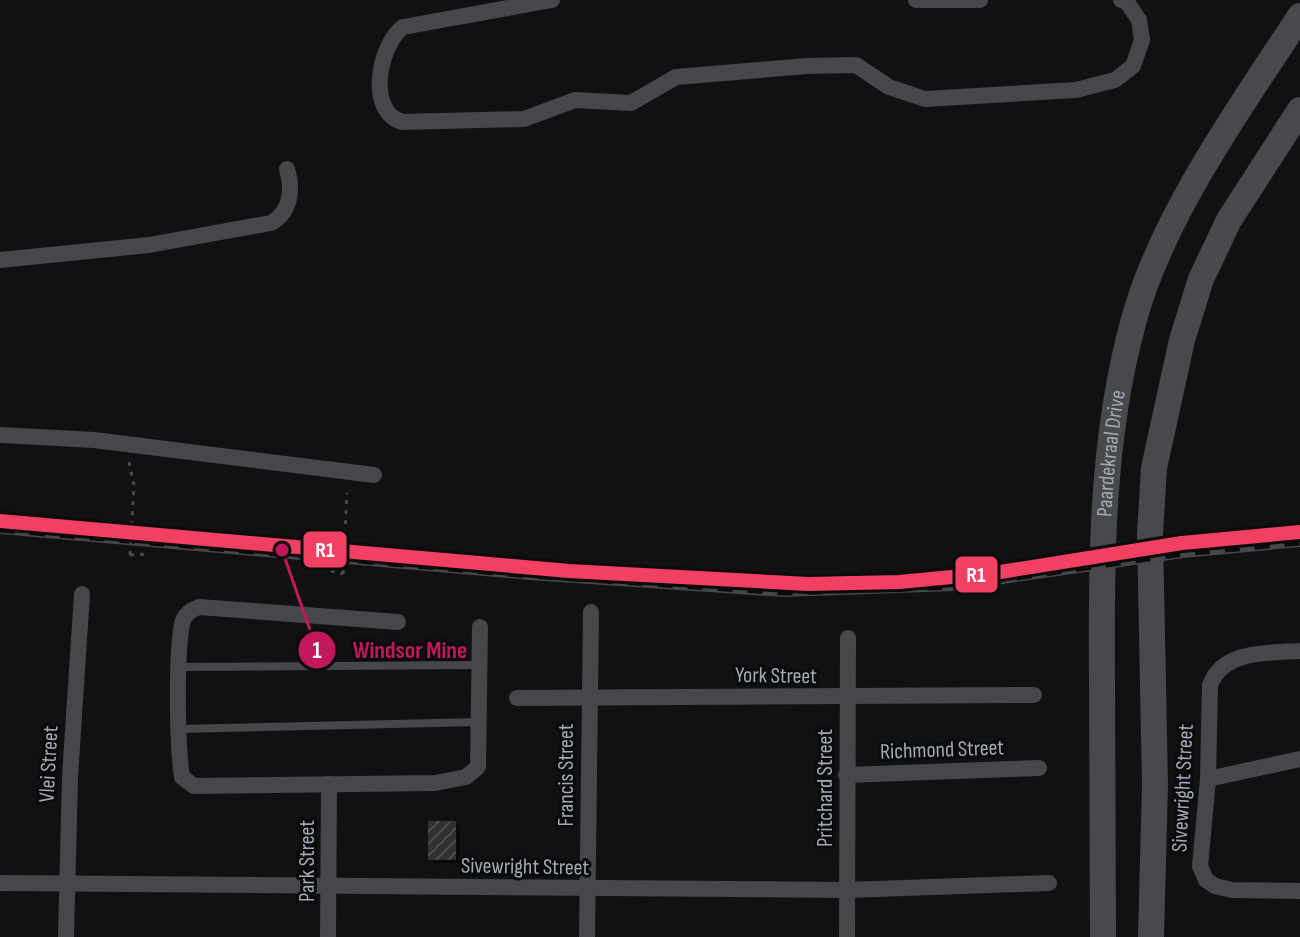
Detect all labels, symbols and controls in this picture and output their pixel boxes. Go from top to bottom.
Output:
street label: Paardekraal Drive [1091,388,1131,517]
line badge: R1 [302,530,348,569]
text: R1 [315,537,335,564]
line badge: R1 [954,555,999,594]
text: R1 [966,562,986,589]
callout: Windsor Mine [297,626,483,674]
text: 1 [312,636,322,665]
text: Windsor Mine [353,636,467,665]
street label: York Street [735,662,817,690]
street label: Francis Street [553,723,580,826]
street label: Sivewright Street [1166,723,1200,853]
street label: Vlei Street [34,725,65,803]
street label: Pritchard Street [812,729,839,847]
street label: Richmond Street [879,734,1005,766]
street label: Park Street [294,820,321,902]
street label: Sivewright Street [461,852,590,882]

